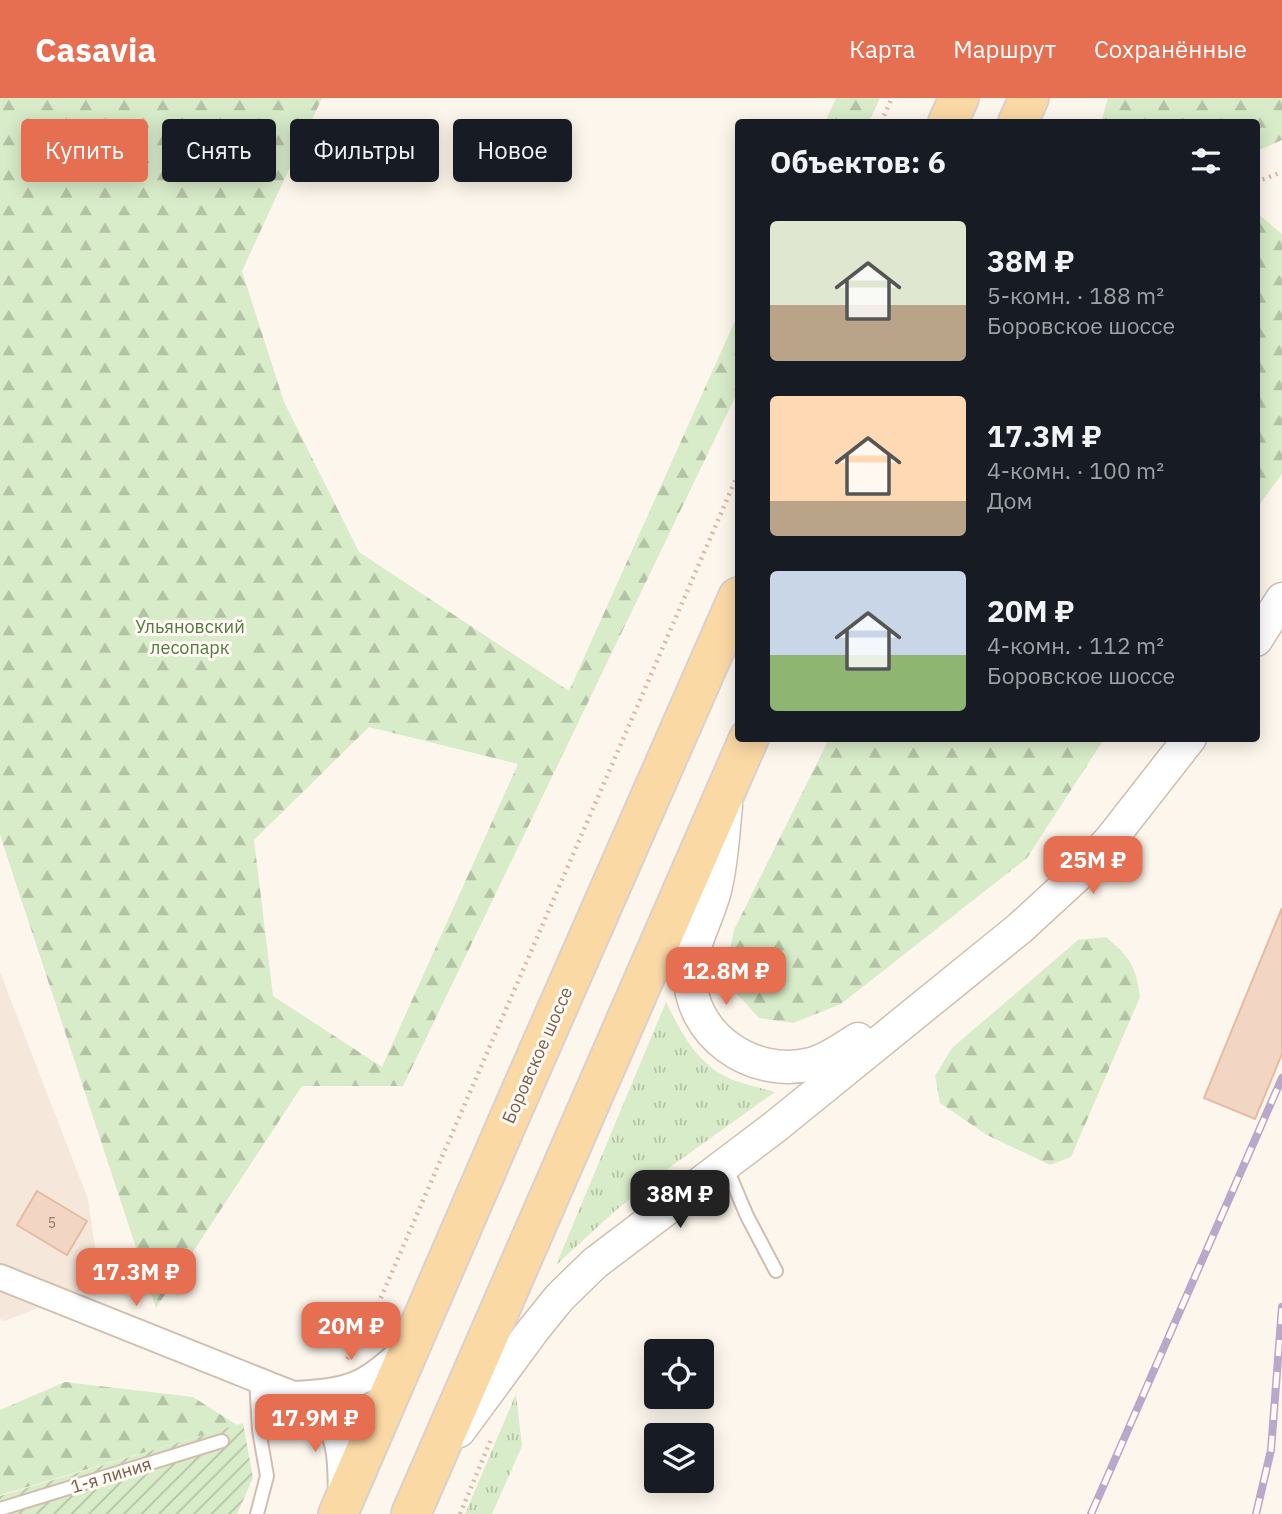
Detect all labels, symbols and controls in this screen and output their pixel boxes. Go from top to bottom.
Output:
text: Casavia [35,28,156,71]
text: Карта [849,33,915,65]
text: Маршрут [953,33,1056,65]
text: Сохранённые [1094,33,1247,65]
chip: Купить [21,119,148,182]
chip: Снять [162,119,276,182]
chip: Фильтры [290,119,439,182]
chip: Новое [453,119,572,182]
text: Объектов: 6 [770,142,946,181]
icon: filters [1187,142,1225,180]
text: 38M ₽ [987,241,1074,280]
icon: home [826,249,910,333]
text: 5-комн. · 188 m² [987,280,1164,310]
text: Боровское шоссе [987,310,1175,340]
text: 17.3M ₽ [987,416,1102,455]
icon: home [826,424,910,508]
text: 4-комн. · 100 m² [987,455,1164,485]
text: Дом [987,485,1032,515]
text: 20M ₽ [987,591,1074,630]
icon: home [826,599,910,683]
park label: Ульяновский лесопарк [135,615,245,659]
text: 4-комн. · 112 m² [987,630,1164,660]
text: Боровское шоссе [987,660,1175,690]
pin: 25M ₽ [1044,836,1142,896]
text: 25M ₽ [1059,844,1127,874]
pin: 12.8M ₽ [661,948,791,1007]
text: 12.8M ₽ [682,955,770,985]
street label: Боровское шоссе [497,983,577,1127]
pin: 38M ₽ [631,1170,729,1230]
text: 38M ₽ [646,1178,714,1208]
house number: 5 [48,1214,56,1232]
pin: 17.3M ₽ [71,1248,201,1308]
text: 17.3M ₽ [92,1256,180,1286]
pin: 20M ₽ [302,1302,400,1362]
text: 20M ₽ [317,1310,385,1340]
map controls [644,1339,714,1493]
button: locate [644,1339,714,1409]
pin: 17.9M ₽ [250,1394,380,1454]
text: 17.9M ₽ [271,1402,359,1432]
button: layers [644,1423,714,1493]
street label: 1-я линия [68,1452,154,1498]

